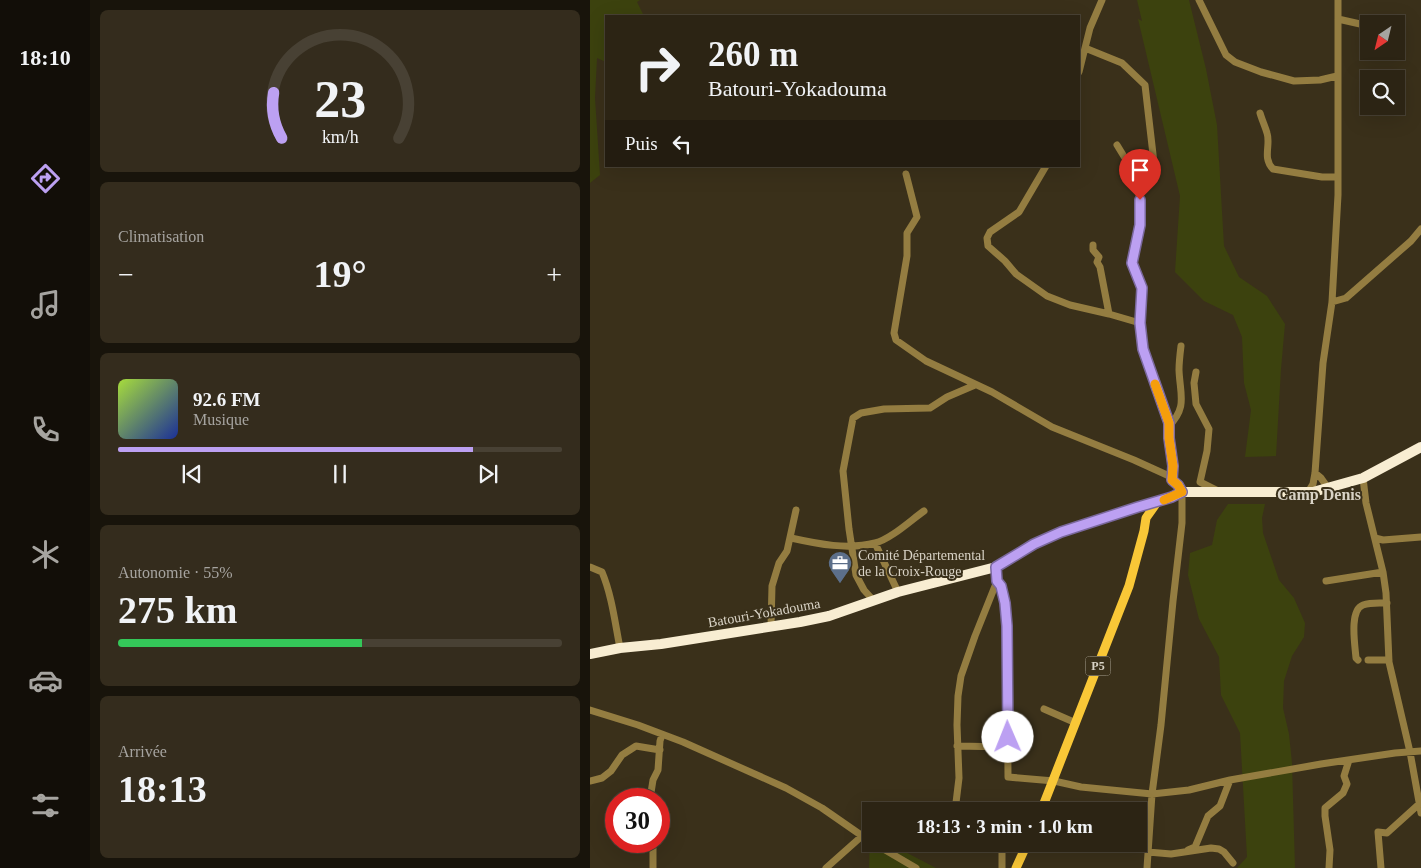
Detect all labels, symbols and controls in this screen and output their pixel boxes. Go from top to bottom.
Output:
north arrow [1360,15,1405,60]
map controls [1360,15,1405,115]
icon: right [625,35,690,100]
text: 260 m [708,35,798,74]
text: 18:10 [19,45,71,70]
button: search [1360,70,1405,115]
text: 23 [314,71,366,128]
text: Batouri-Yokadouma [708,76,887,101]
text: km/h [322,127,358,147]
icon: left [668,130,696,158]
text: Puis [625,133,658,154]
pin [1119,149,1161,200]
icon: arrive [1126,156,1154,184]
icon: directions [28,161,63,196]
text: Climatisation [118,228,204,245]
text: 19° [313,253,367,295]
text: − [118,259,134,290]
text: + [546,259,562,290]
icon: music [28,287,63,322]
text: 92.6 FM [193,389,261,410]
text: Musique [193,411,249,428]
icon: phone [28,412,63,447]
icon: previous [178,460,206,488]
icon: pause [326,460,354,488]
icon: next [474,460,502,488]
district label: Camp Denis [1277,486,1361,504]
icon: climate [28,537,63,572]
place label: Comité Départemental de la Croix-Rouge [858,548,985,579]
office icon: Comité Départemental de la Croix-Rouge [827,550,853,584]
text: Autonomie · 55% [118,564,233,581]
text: 275 km [118,589,237,631]
street label: Batouri-Yokadouma [707,596,822,630]
road number: P5 [1086,656,1110,676]
icon: car [28,663,63,698]
position arrow [981,710,1033,762]
text: Arrivée [118,743,167,760]
text: 18:13 [118,768,207,810]
icon: filters [28,788,63,823]
speed limit sign: 30 [605,788,670,853]
text: 18:13 · 3 min · 1.0 km [916,816,1093,837]

